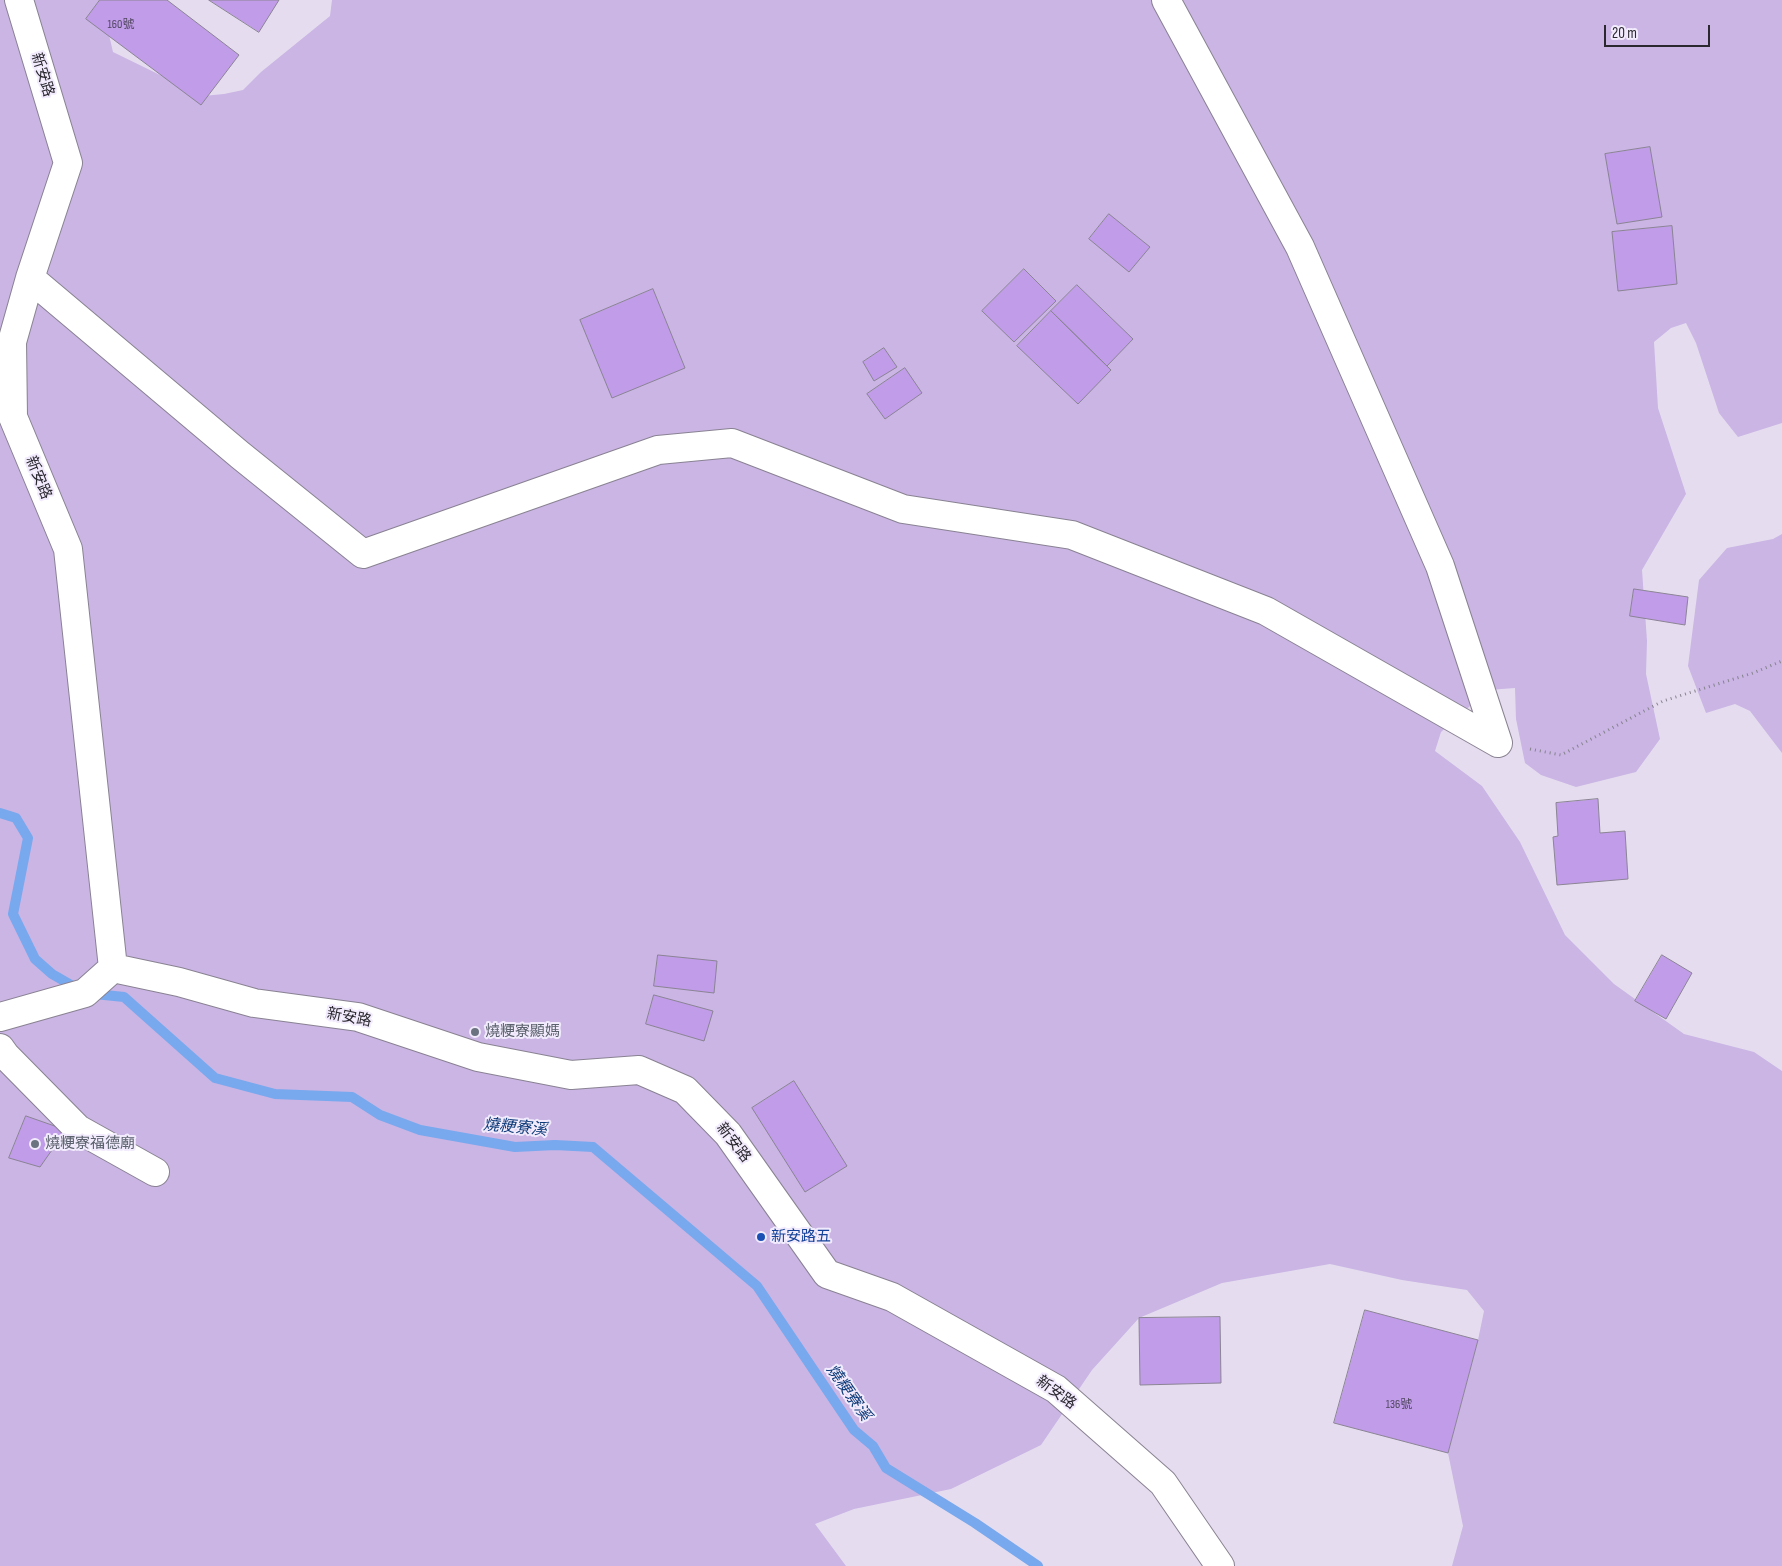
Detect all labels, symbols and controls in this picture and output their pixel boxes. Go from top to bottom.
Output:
scale bar [1607,15,1713,47]
house number: 160號 [108,18,134,32]
text: 20 m [1612,24,1637,43]
street label: 新安路 [27,51,57,99]
street label: 新安路 [21,454,55,502]
street label: 新安路 [325,1005,373,1031]
place label: 燒粳寮顯媽 [485,1023,560,1041]
marker: 燒粳寮顯媽 [469,1026,481,1038]
water label: 燒粳寮溪 [482,1116,548,1140]
street label: 新安路 [712,1120,754,1166]
place label: 燒粳寮福德廟 [45,1135,135,1153]
marker: 燒粳寮福德廟 [29,1138,41,1150]
place label: 新安路五 [771,1228,831,1246]
marker: 新安路五 [755,1231,767,1243]
water label: 燒粳寮溪 [822,1361,874,1425]
street label: 新安路 [1033,1372,1079,1414]
house number: 136號 [1386,1398,1412,1412]

